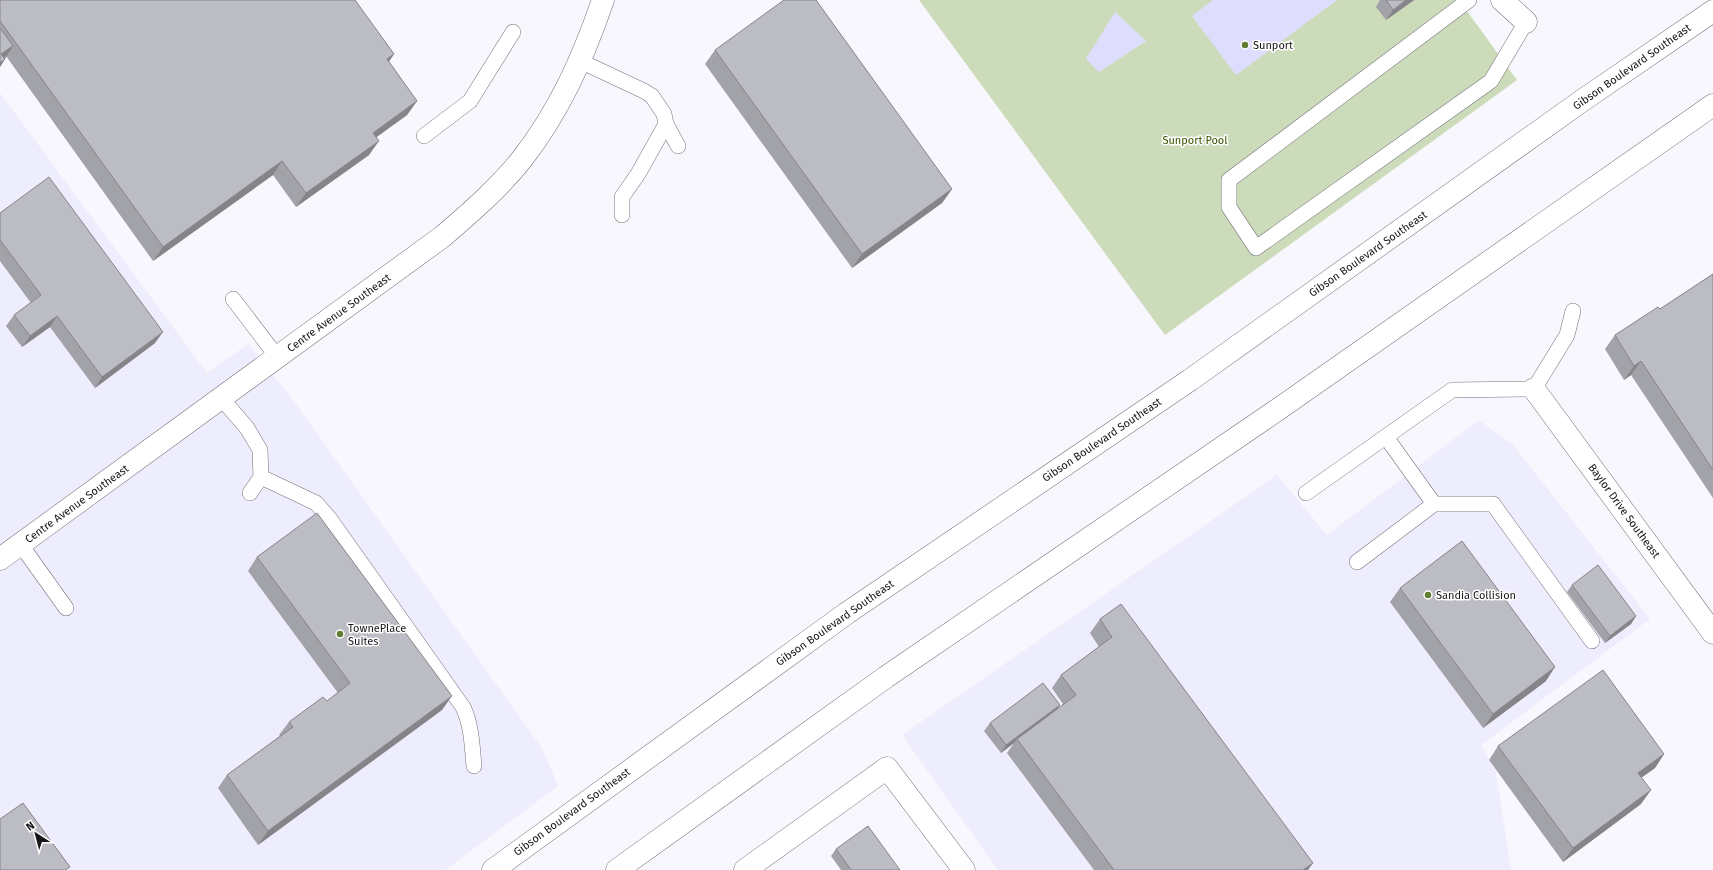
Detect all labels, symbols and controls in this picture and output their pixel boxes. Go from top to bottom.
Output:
street label: Gibson Boulevard Southeast [1571,21,1693,113]
place label: Sunport [1253,39,1293,52]
marker: Sunport [1240,40,1250,50]
park label: Sunport Pool [1162,134,1228,147]
street label: Gibson Boulevard Southeast [1307,208,1429,300]
street label: Centre Avenue Southeast [285,271,393,355]
street label: Gibson Boulevard Southeast [1040,395,1164,485]
street label: Baylor Drive Southeast [1585,461,1663,561]
street label: Centre Avenue Southeast [23,462,131,546]
street label: Gibson Boulevard Southeast [774,577,896,669]
place label: Sandia Collision [1436,589,1516,602]
marker: Sandia Collision [1423,590,1433,600]
place label: TownePlace Suites [348,622,406,648]
marker: TownePlace Suites [335,629,345,639]
street label: Gibson Boulevard Southeast [511,765,633,859]
north arrow [16,814,56,854]
text: N [24,819,37,834]

